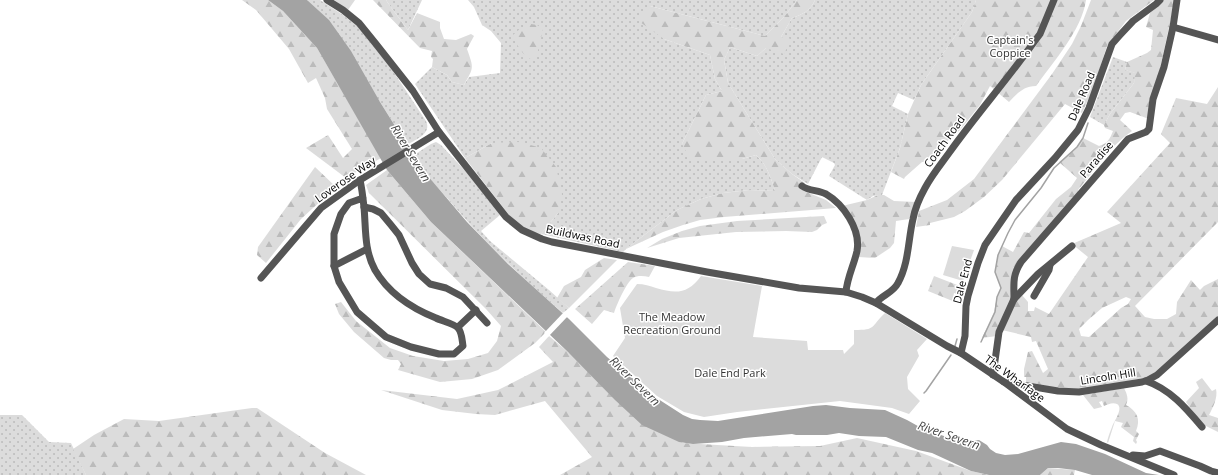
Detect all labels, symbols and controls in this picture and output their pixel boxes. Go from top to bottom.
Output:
park label: Captain's Coppice [987,32,1033,60]
street label: Dale Road [1064,69,1098,123]
street label: Coach Road [920,112,968,170]
water label: River Severn [387,121,435,185]
street label: Paradise [1076,137,1116,181]
street label: Loverose Way [312,152,379,206]
street label: Buildwas Road [545,221,621,251]
street label: Dale End [949,257,975,305]
park label: The Meadow Recreation Ground [623,309,721,337]
street label: The Wharfage [982,351,1048,405]
water label: River Severn [606,353,664,410]
street label: Lincoln Hill [1079,364,1137,388]
park label: Dale End Park [694,365,766,380]
water label: River Severn [916,416,982,454]

